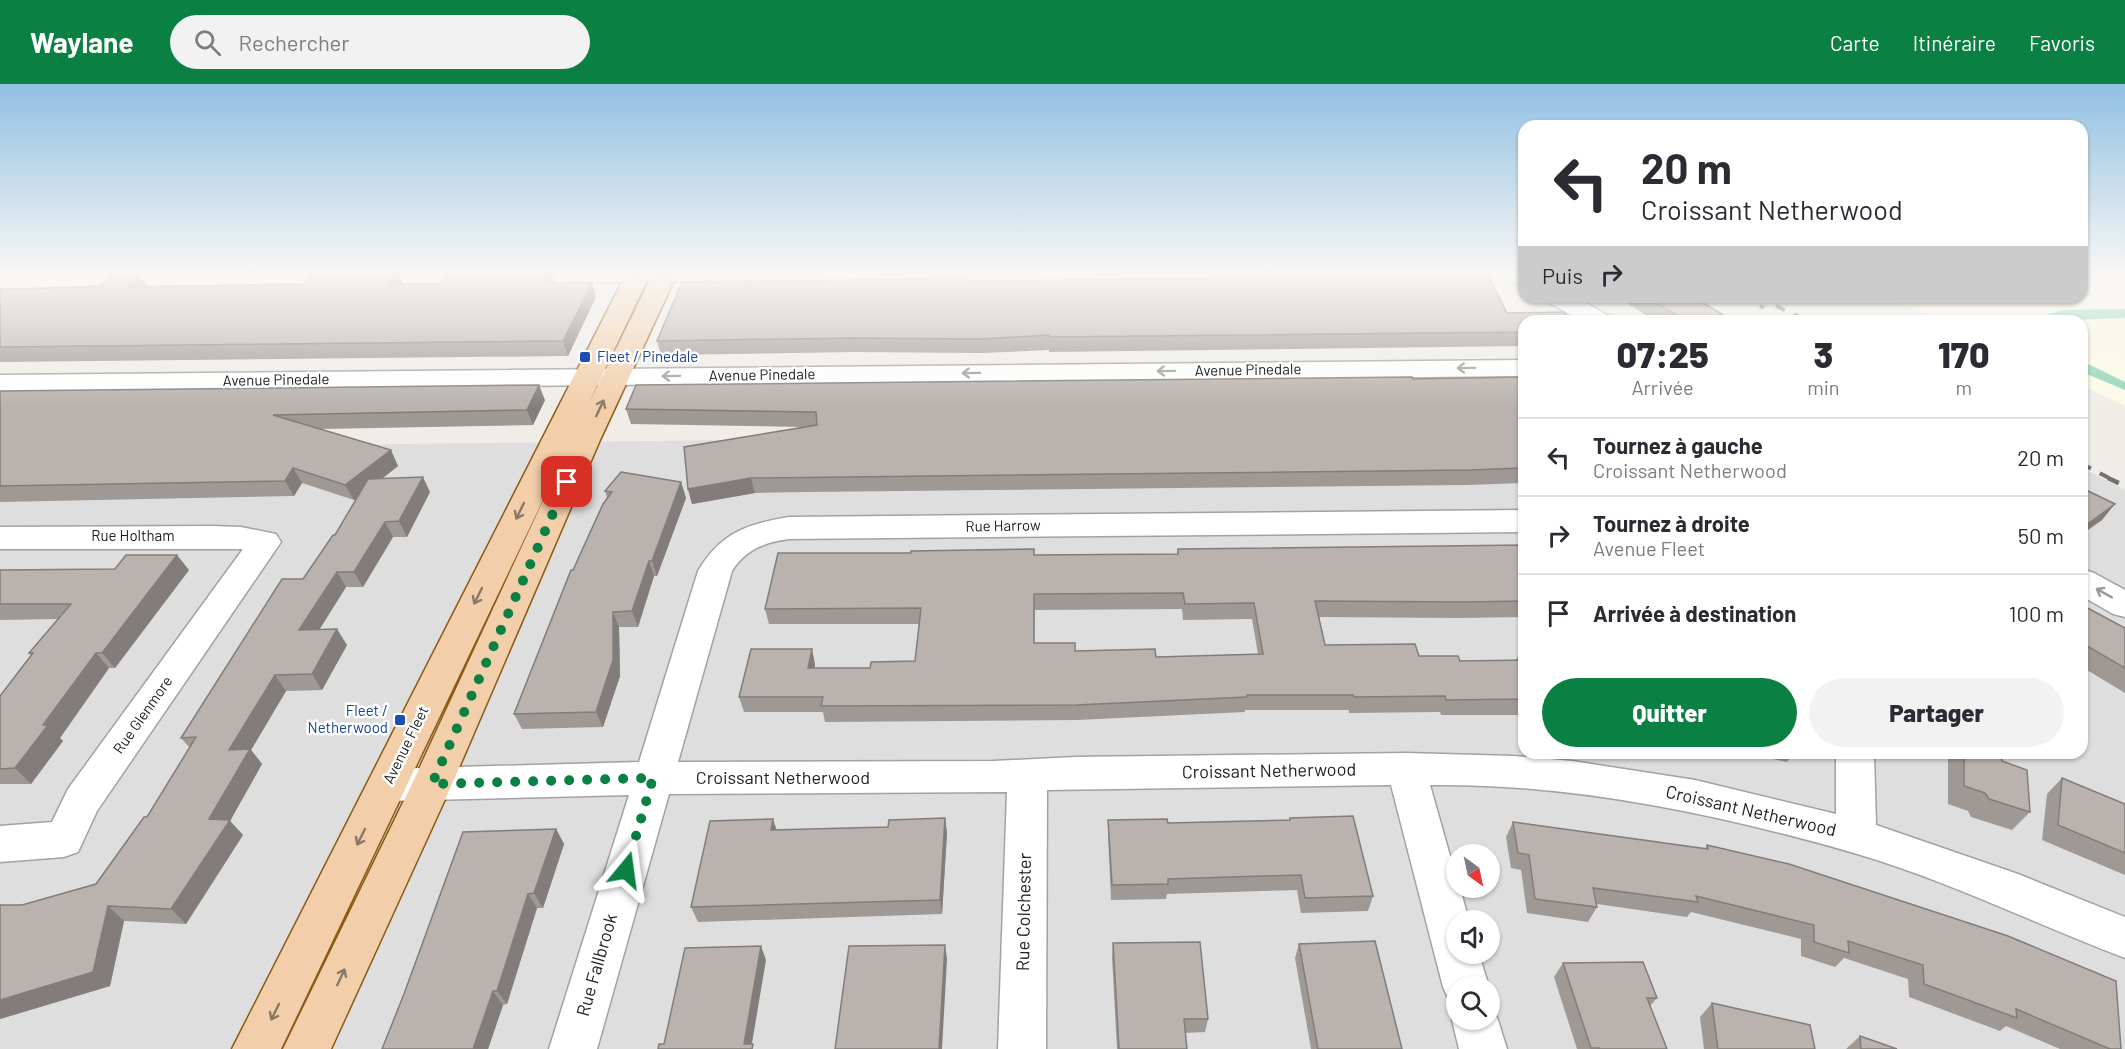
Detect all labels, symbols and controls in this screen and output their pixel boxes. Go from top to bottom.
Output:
search box [170,15,590,69]
text: Waylane [30,25,134,59]
icon: search [191,26,224,59]
text: Rechercher [239,29,349,55]
text: Carte [1830,30,1880,55]
text: Itinéraire [1913,30,1996,55]
text: Favoris [2029,30,2095,55]
text: 20 m [1641,142,1732,192]
icon: left [1542,144,1620,222]
text: Croissant Netherwood [1641,193,1903,225]
icon: right [1595,258,1628,291]
text: Puis [1542,262,1583,288]
text: 07:25 [1616,332,1709,375]
text: 3 [1814,332,1833,375]
text: 170 [1938,332,1990,375]
place label: Fleet / Pinedale [597,347,698,365]
marker: Fleet / Pinedale [578,350,592,364]
street label: Avenue Pinedale [1195,359,1301,379]
one-way arrow [1456,362,1476,374]
street label: Avenue Pinedale [709,364,815,384]
one-way arrow [1156,365,1176,377]
one-way arrow [961,367,981,379]
street label: Avenue Pinedale [223,369,329,389]
one-way arrow [661,370,681,382]
text: Arrivée [1631,375,1694,399]
text: min [1807,375,1840,399]
text: m [1956,375,1972,399]
one-way arrow [595,400,606,418]
text: Tournez à gauche [1593,432,1763,458]
icon: left [1542,441,1575,474]
text: 20 m [2017,444,2064,470]
pin [541,456,592,507]
text: Croissant Netherwood [1593,458,1787,482]
icon: arrive [550,465,583,498]
one-way arrow [514,501,525,519]
text: Tournez à droite [1593,510,1750,536]
street label: Rue Harrow [965,515,1041,535]
icon: right [1542,519,1575,552]
text: 50 m [2018,522,2064,548]
street label: Rue Holtham [91,526,175,544]
text: Avenue Fleet [1593,536,1705,560]
one-way arrow [472,587,484,605]
one-way arrow [2095,587,2113,598]
icon: arrive [1542,597,1575,630]
text: Arrivée à destination [1593,600,1796,626]
text: 100 m [2009,600,2064,626]
street label: Rue Glenmore [109,672,176,757]
button: Quitter [1542,678,1797,747]
button: Partager [1809,678,2064,747]
place label: Fleet / Netherwood [308,701,388,736]
street label: Avenue Fleet [379,703,432,786]
marker: Fleet / Netherwood [393,713,407,727]
street label: Croissant Netherwood [1182,757,1356,783]
street label: Croissant Netherwood [696,766,870,788]
street label: Croissant Netherwood [1664,780,1839,840]
one-way arrow [355,828,367,846]
position arrow [594,838,658,902]
north arrow [1446,844,1500,898]
map controls [1446,844,1500,1030]
street label: Rue Colchester [1011,852,1035,971]
button: sound [1446,910,1500,964]
street label: Rue Fallbrook [571,911,621,1019]
one-way arrow [335,969,347,987]
button: search [1446,976,1500,1030]
one-way arrow [268,1002,280,1020]

